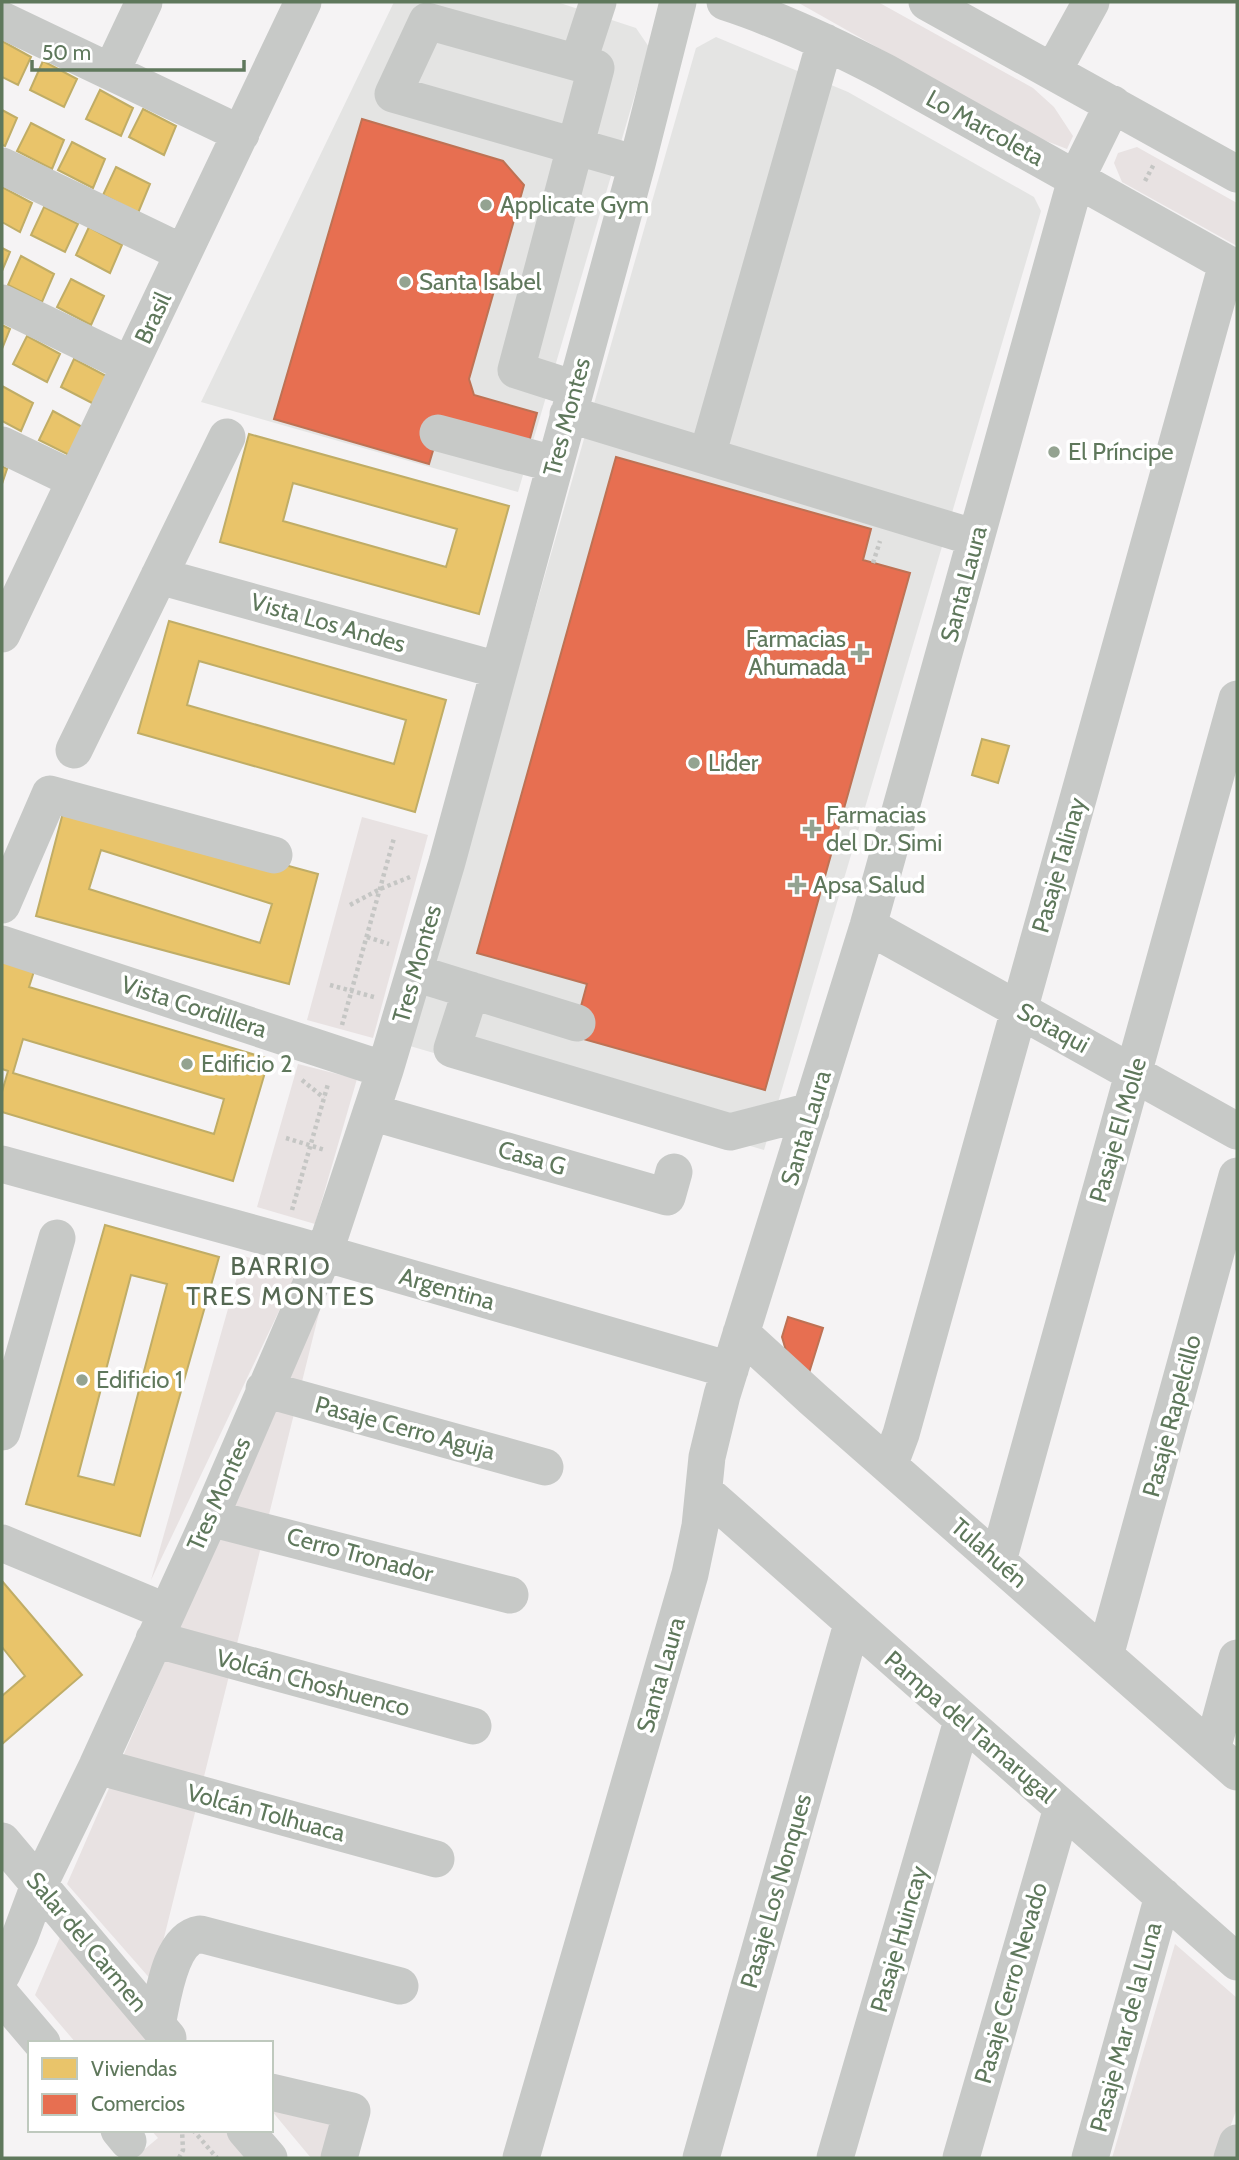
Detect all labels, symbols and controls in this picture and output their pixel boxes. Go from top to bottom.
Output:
scale bar [32,28,243,72]
text: 50 m [42,40,91,65]
street label: Lo Marcoleta [921,83,1049,172]
place label: Applicate Gym [500,190,649,219]
marker: Applicate Gym [478,197,494,213]
place label: Santa Isabel [419,267,542,296]
marker: Santa Isabel [397,274,413,290]
street label: Brasil [128,287,177,348]
street label: Tres Montes [537,354,596,479]
place label: El Príncipe [1068,437,1174,466]
marker: El Príncipe [1046,444,1062,460]
street label: Santa Laura [934,522,993,645]
street label: Vista Los Andes [247,587,409,658]
place label: Farmacias Ahumada [746,624,846,681]
marker: Farmacias Ahumada [852,645,868,661]
place label: Lider [708,748,759,777]
marker: Lider [686,755,702,771]
street label: Pasaje Talinay [1025,794,1092,936]
place label: Farmacias del Dr. Simi [826,800,942,857]
marker: Farmacias del Dr. Simi [804,821,820,837]
place label: Apsa Salud [813,870,925,899]
marker: Apsa Salud [787,875,807,895]
street label: Tres Montes [386,901,447,1026]
street label: Vista Cordillera [118,969,271,1044]
street label: Sotaqui [1012,996,1094,1059]
place label: Edificio 2 [201,1049,293,1078]
street label: Pasaje El Molle [1083,1054,1152,1206]
marker: Edificio 2 [179,1056,195,1072]
street label: Santa Laura [774,1066,837,1189]
street label: Casa G [495,1134,569,1181]
district label: BARRIO TRES MONTES [186,1250,376,1312]
street label: Argentina [396,1261,499,1316]
street label: Pasaje Rapelcillo [1136,1332,1207,1500]
place label: Edificio 1 [96,1365,183,1394]
marker: Edificio 1 [74,1372,90,1388]
street label: Pasaje Cerro Aguja [312,1390,499,1466]
street label: Tres Montes [181,1432,257,1555]
street label: Tulahuén [945,1512,1033,1594]
street label: Cerro Tronador [284,1521,437,1588]
street label: Santa Laura [630,1613,691,1736]
street label: Volcán Choshuenco [213,1643,413,1722]
street label: Pampa del Tamarugal [879,1644,1062,1809]
street label: Volcán Tolhuaca [184,1777,349,1848]
street label: Pasaje Los Nonques [734,1790,817,1991]
street label: Pasaje Huincay [864,1862,933,2015]
street label: Salar del Carmen [21,1866,154,2017]
street label: Pasaje Cerro Nevado [968,1879,1053,2087]
street label: Pasaje Mar de la Luna [1084,1918,1168,2135]
legend [28,2041,273,2132]
text: Viviendas [91,2056,177,2081]
text: Comercios [91,2091,185,2116]

